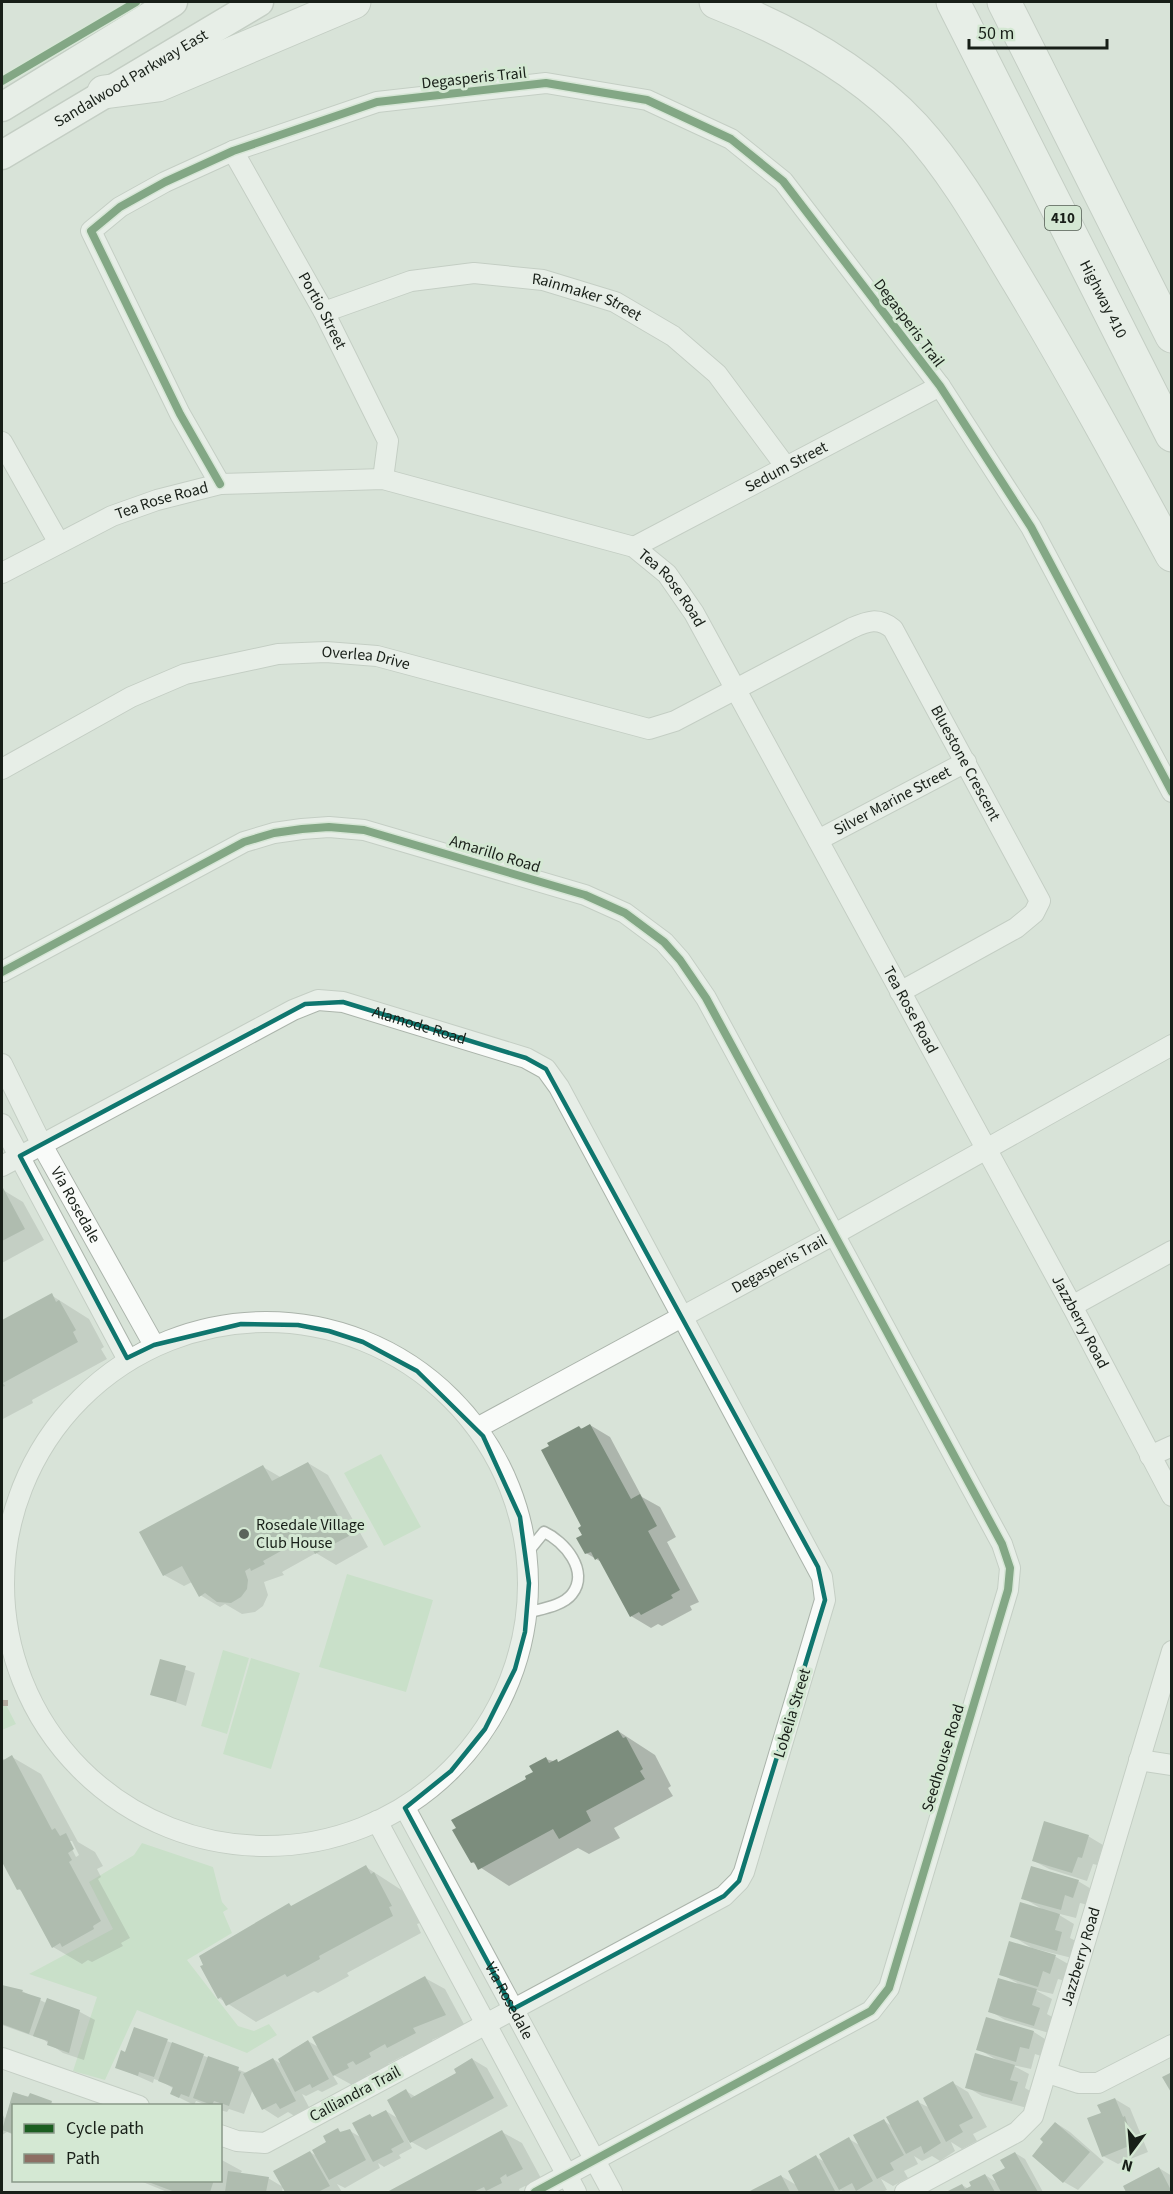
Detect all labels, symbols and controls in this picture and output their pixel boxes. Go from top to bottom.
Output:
scale bar [969,12,1107,50]
text: 50 m [978,21,1014,46]
street label: Sandalwood Parkway East [50,24,213,133]
street label: Degasperis Trail [420,62,528,94]
road number: 410 [1045,206,1081,230]
street label: Highway 410 [1074,256,1132,342]
street label: Portio Street [293,268,352,353]
street label: Rainmaker Street [531,268,646,327]
street label: Degasperis Trail [868,274,950,372]
street label: Sedum Street [741,436,832,498]
street label: Tea Rose Road [112,476,211,525]
street label: Tea Rose Road [633,544,711,631]
street label: Overlea Drive [321,641,413,675]
street label: Bluestone Crescent [925,701,1006,825]
street label: Silver Marine Street [830,761,955,841]
street label: Amarillo Road [447,830,543,878]
street label: Tea Rose Road [878,962,943,1058]
street label: Alamode Road [370,1001,469,1050]
street label: Via Rosedale [45,1163,106,1247]
street label: Degasperis Trail [728,1229,831,1299]
street label: Jazzberry Road [1046,1271,1114,1372]
place label: Rosedale Village Club House [256,1514,365,1554]
marker: Rosedale Village Club House [237,1527,251,1541]
street label: Lobelia Street [768,1665,816,1760]
street label: Seedhouse Road [916,1701,970,1815]
street label: Jazzberry Road [1055,1904,1106,2009]
street label: Via Rosedale [479,1958,539,2043]
street label: Calliandra Trail [305,2061,405,2127]
legend [12,2104,222,2182]
text: Cycle path [66,2116,144,2141]
north arrow [1101,2122,1161,2182]
text: Path [66,2146,100,2171]
text: N [1119,2153,1135,2177]

